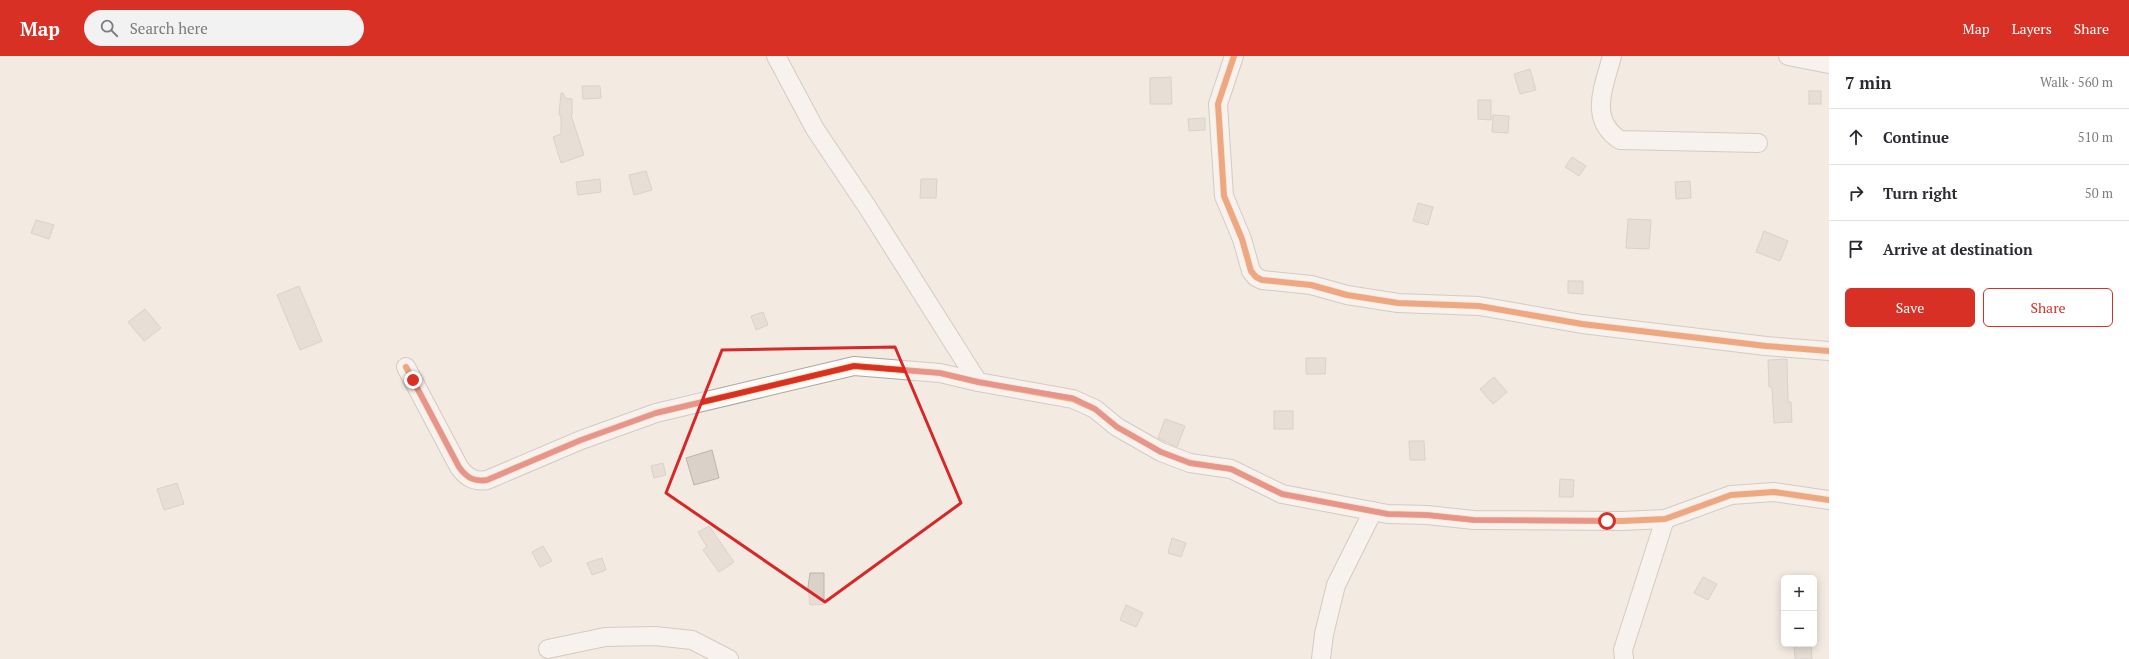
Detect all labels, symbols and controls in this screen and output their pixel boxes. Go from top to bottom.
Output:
search box [84,10,364,46]
text: Map [20,16,60,41]
icon: search [98,17,120,39]
text: Search here [130,18,208,38]
text: Map [1963,19,1990,38]
text: Layers [2012,19,2052,38]
text: Share [2074,19,2109,38]
text: 7 min [1845,71,1892,94]
text: Walk · 560 m [2040,73,2113,91]
icon: ahead [1845,126,1867,148]
text: Continue [1883,127,1949,147]
text: 510 m [2078,128,2113,146]
icon: right [1845,182,1867,204]
text: Turn right [1883,183,1958,203]
text: 50 m [2085,184,2113,202]
icon: arrive [1845,238,1867,260]
text: Arrive at destination [1883,239,2033,259]
button: Save [1845,288,1975,327]
button: Share [1983,288,2113,327]
route end [404,371,422,389]
route start [1598,512,1616,530]
map controls [1781,575,1817,647]
button: + [1781,575,1817,611]
button: − [1781,611,1817,647]

